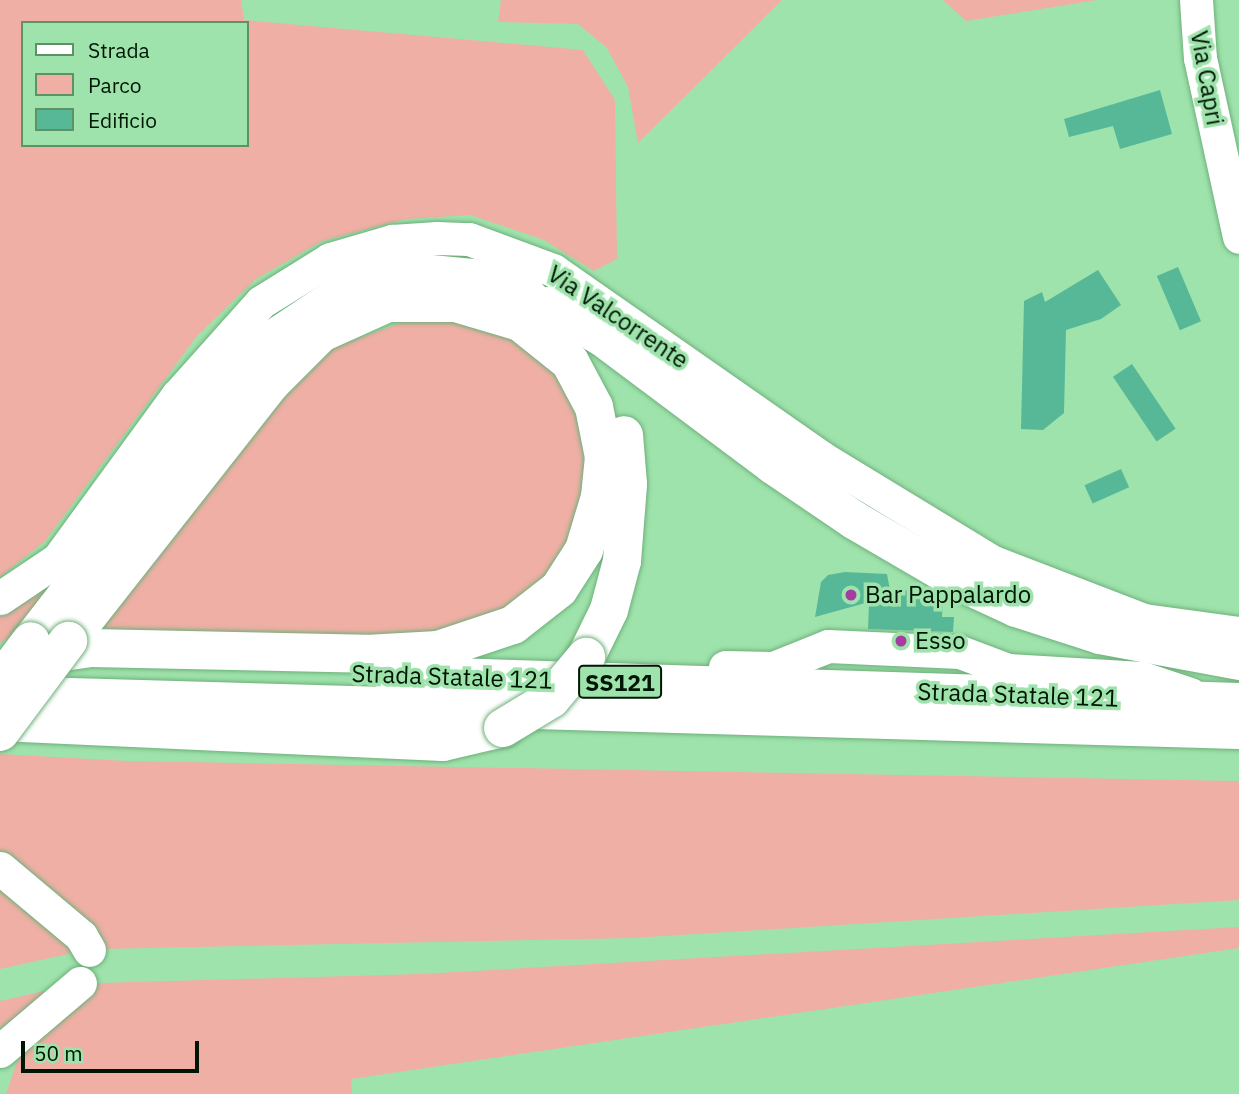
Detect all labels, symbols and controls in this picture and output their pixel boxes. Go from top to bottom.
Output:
legend [21,21,248,147]
street label: Via Capri [1185,28,1229,128]
text: Strada [88,36,150,64]
text: Parco [88,71,142,99]
text: Edificio [88,106,157,134]
street label: Via Valcorrente [542,259,694,375]
place label: Bar Pappalardo [865,581,1031,609]
marker: Bar Pappalardo [843,587,859,603]
place label: Esso [915,627,966,655]
marker: Esso [893,633,909,649]
street label: Strada Statale 121 [351,659,553,695]
road number: SS121 [578,662,662,702]
street label: Strada Statale 121 [917,677,1119,713]
scale bar [24,1028,203,1072]
text: 50 m [34,1039,83,1067]

